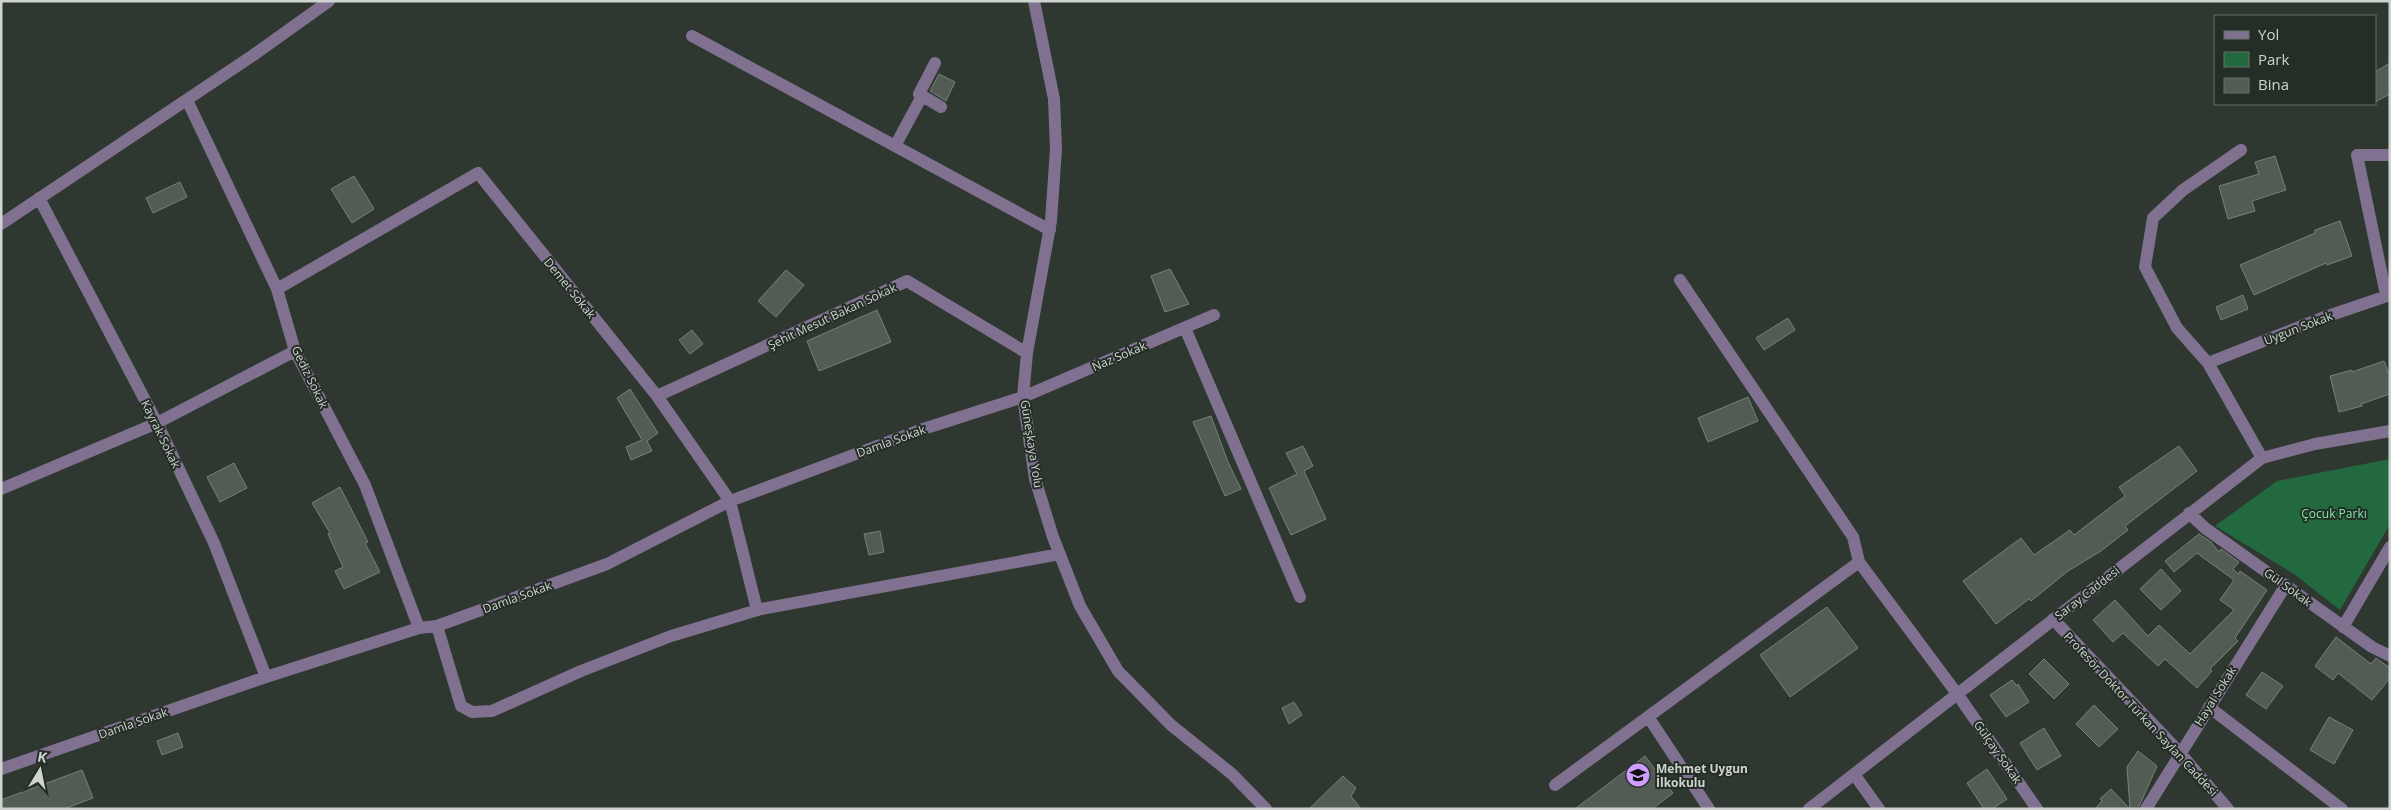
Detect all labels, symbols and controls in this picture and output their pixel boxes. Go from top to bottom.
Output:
legend [2214,15,2376,105]
text: Yol [2258,24,2279,44]
text: Park [2258,49,2289,69]
text: Bina [2258,74,2289,94]
street label: Demet Sokak [540,254,600,323]
street label: Şehit Mesut Bakan Sokak [765,278,900,353]
street label: Uygun Sokak [2261,307,2335,349]
street label: Naz Sokak [1089,337,1149,375]
street label: Gediz Sokak [288,343,333,412]
street label: Kayrak Sokak [137,397,185,472]
street label: Güneşkaya Yolu [1017,399,1047,489]
street label: Damla Sokak [854,420,929,461]
park label: Çocuk Parkı [2301,505,2367,522]
street label: Saray Caddesi [2051,562,2123,624]
street label: Gül Sokak [2261,564,2316,611]
street label: Damla Sokak [480,576,555,617]
street label: Profesör Doktor Türkan Saylan Caddesi [2060,628,2222,800]
street label: Hayal Sokak [2190,662,2240,729]
street label: Damla Sokak [96,703,171,743]
street label: Gülçay Sokak [1970,717,2027,788]
north arrow [15,745,65,795]
text: K [36,747,49,767]
place label: Mehmet Uygun İlkokulu [1656,760,1748,791]
school or university icon: Mehmet Uygun İlkokulu [1625,762,1651,788]

